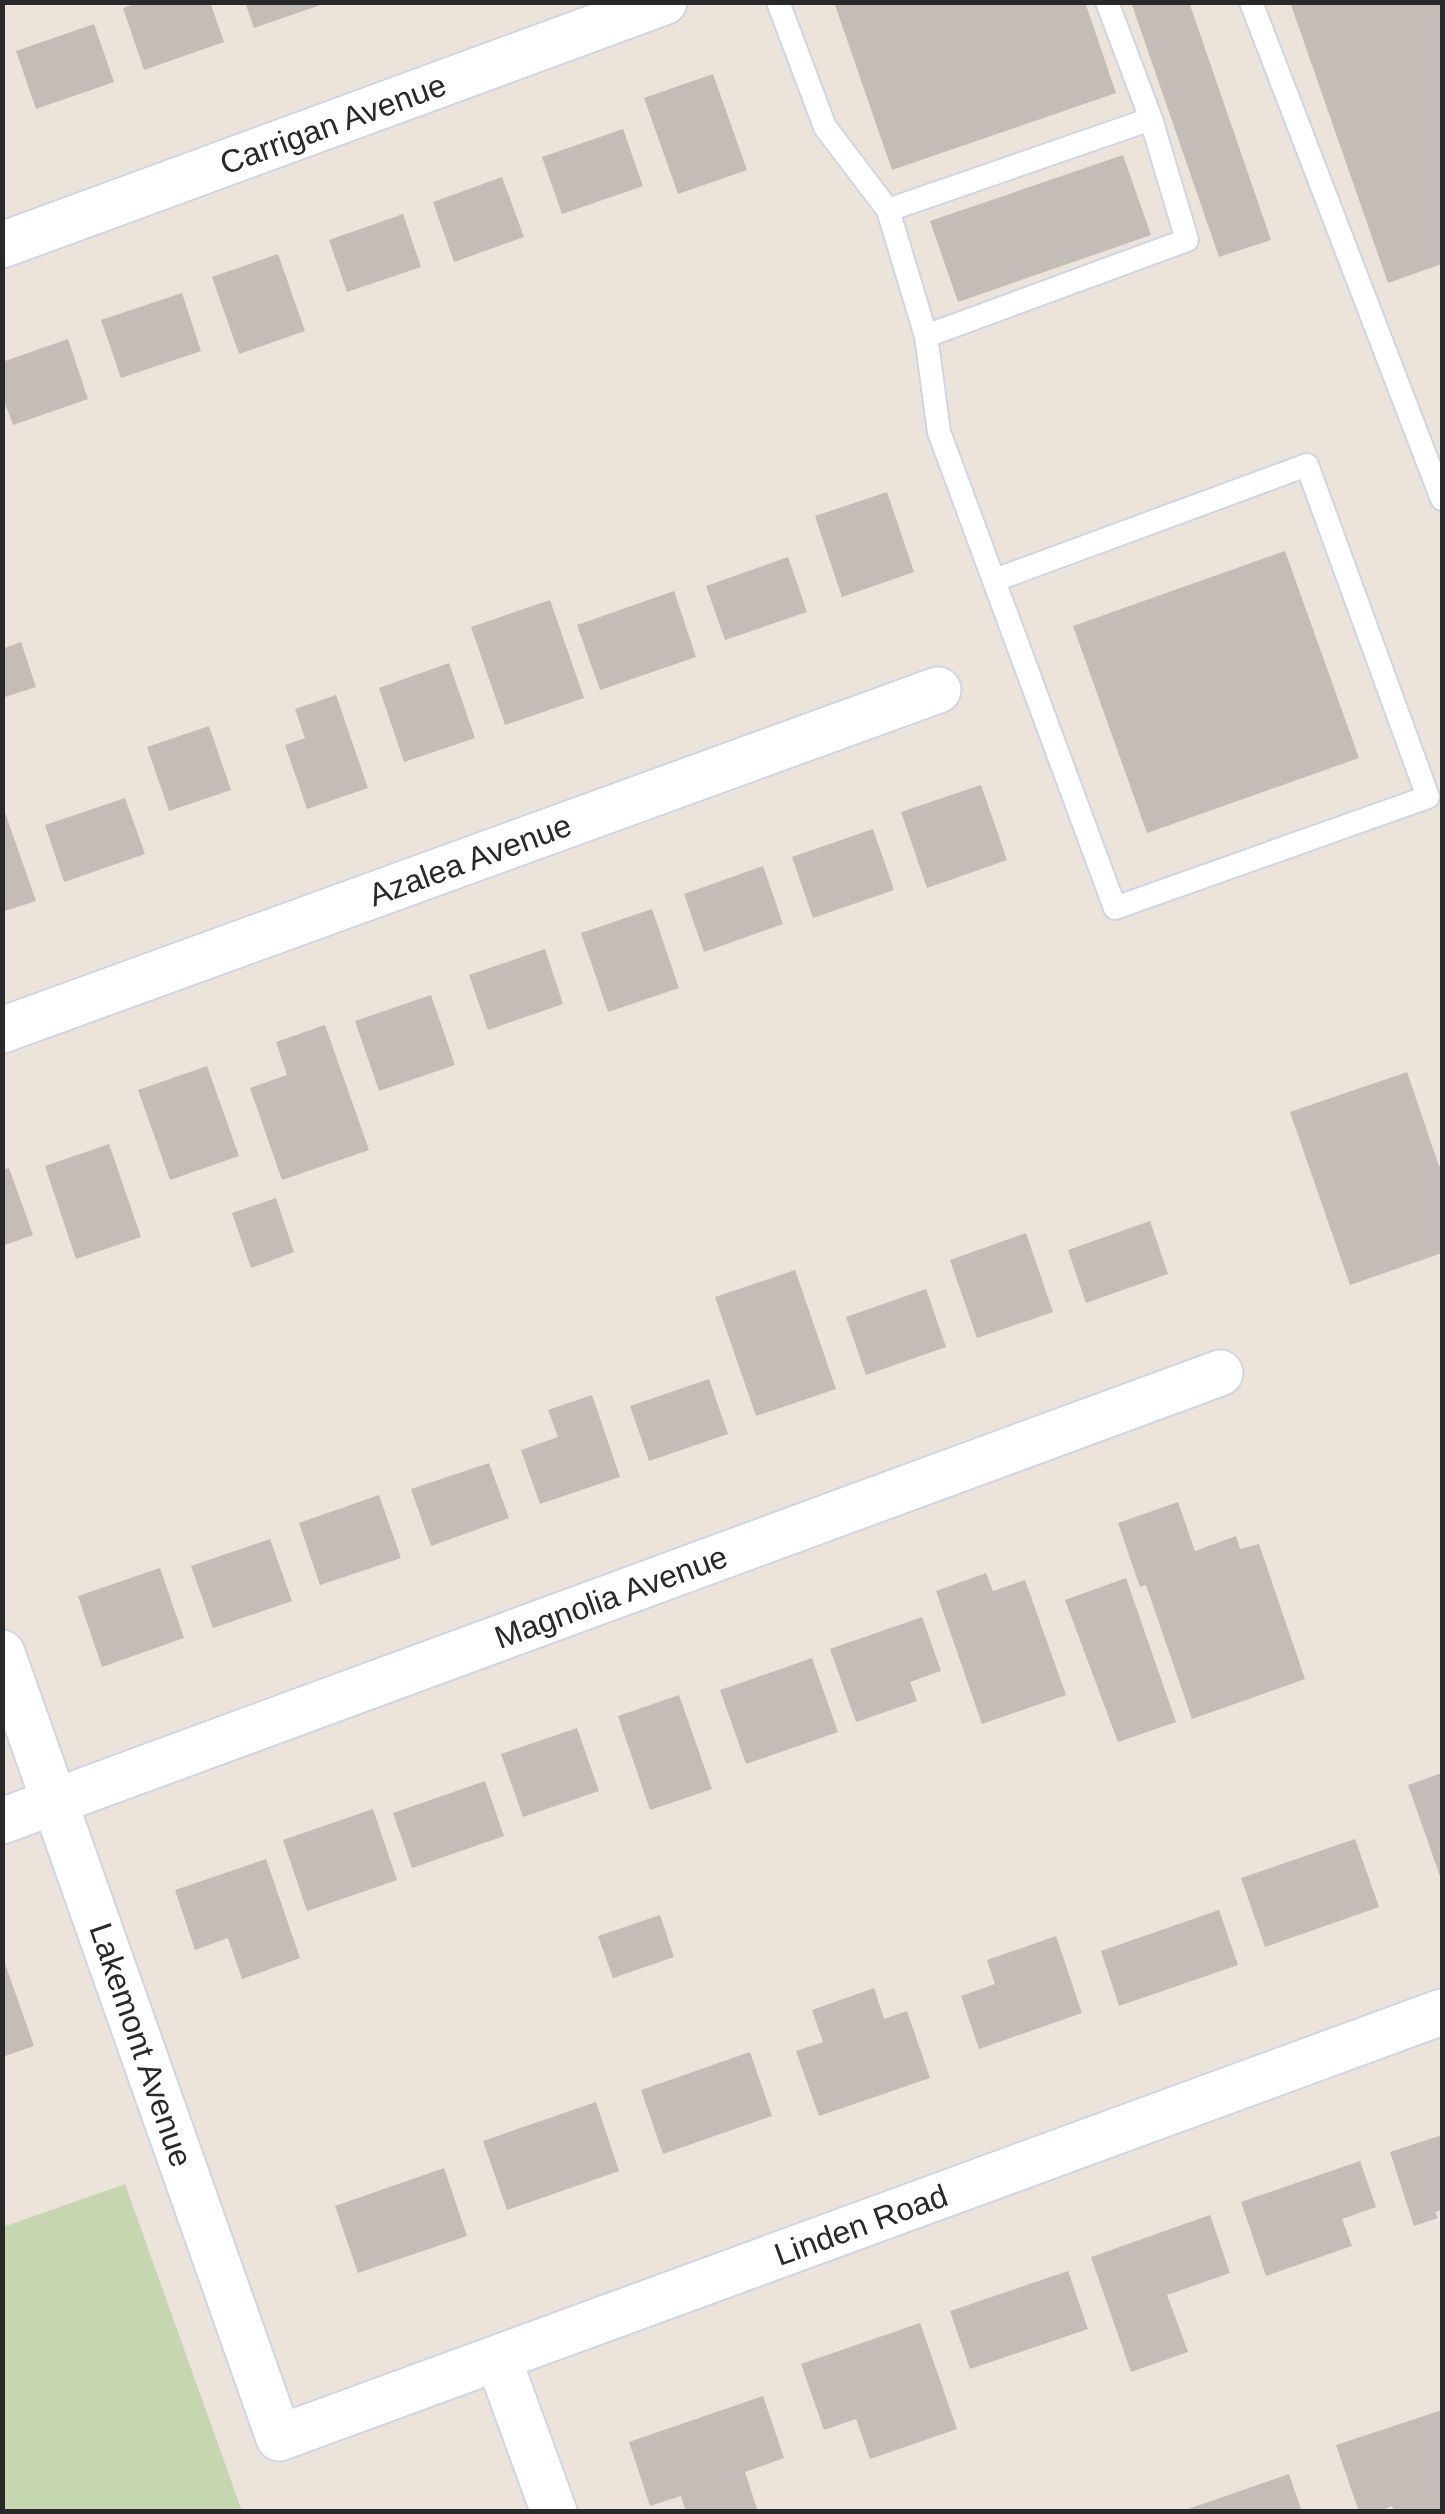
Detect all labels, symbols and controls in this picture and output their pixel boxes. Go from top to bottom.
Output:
street label: Carrigan Avenue [215,66,451,182]
street label: Azalea Avenue [364,807,576,913]
street label: Magnolia Avenue [490,1538,732,1656]
street label: Lakemont Avenue [82,1918,200,2172]
street label: Linden Road [770,2177,952,2273]

